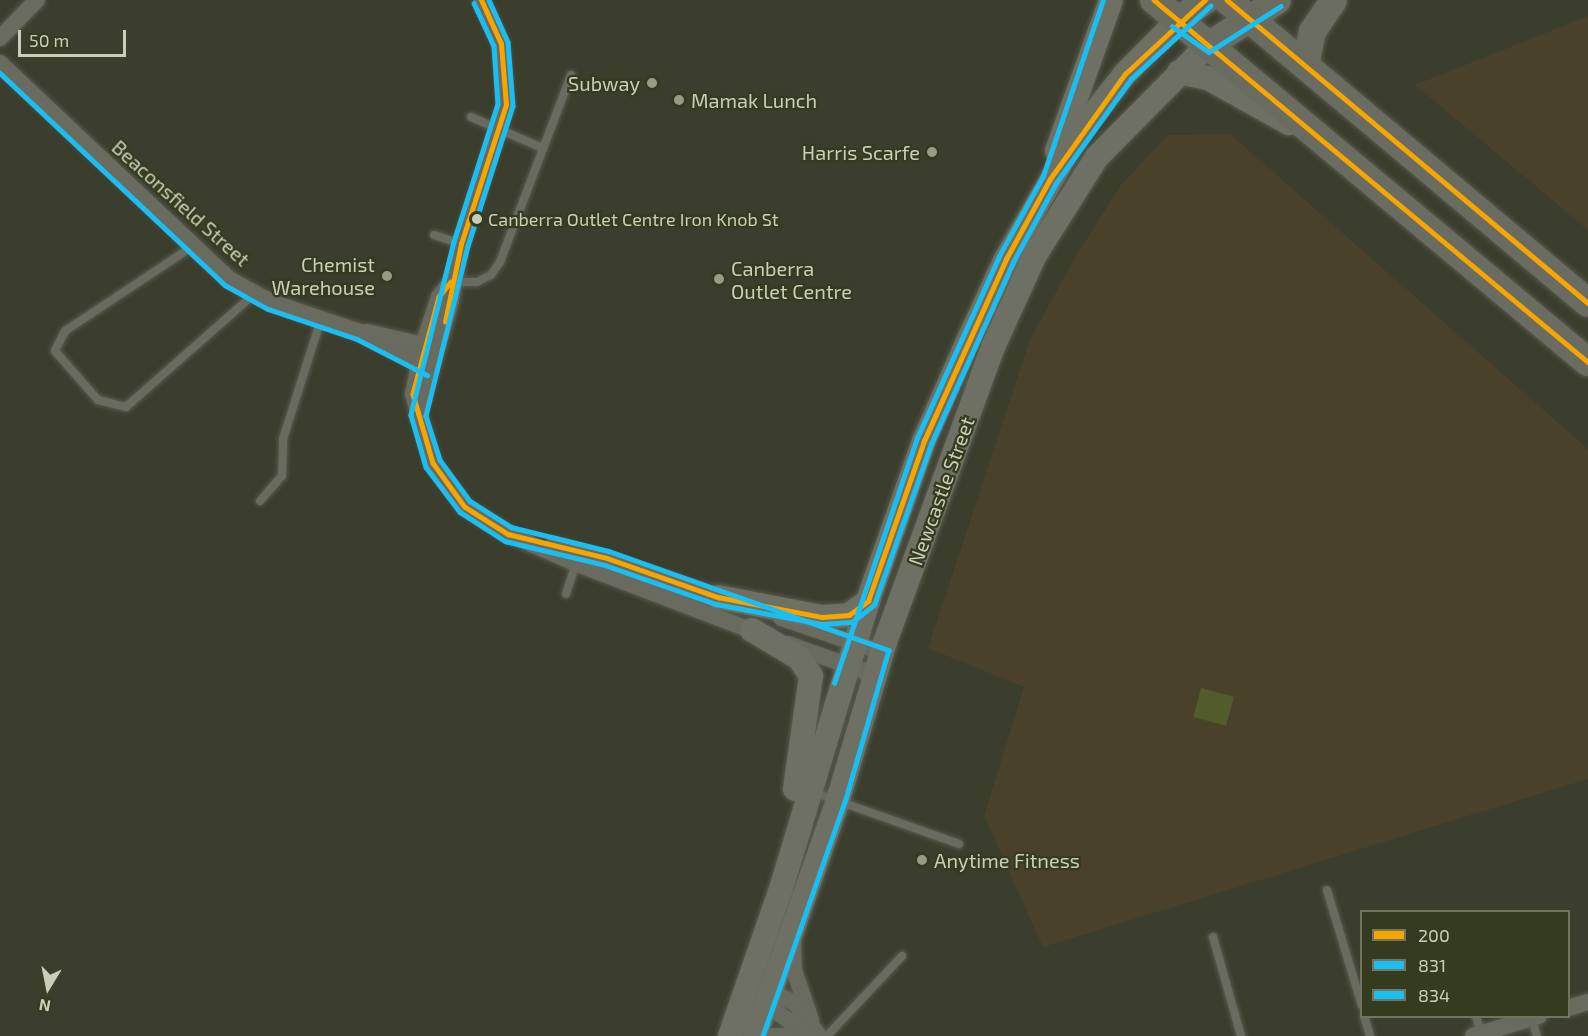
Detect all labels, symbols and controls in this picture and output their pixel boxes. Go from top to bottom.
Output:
scale bar [21,18,129,56]
text: 50 m [29,29,69,51]
place label: Subway [568,71,640,95]
marker: Subway [645,76,659,90]
place label: Mamak Lunch [691,88,817,112]
marker: Mamak Lunch [672,93,686,107]
street label: Beaconsfield Street [107,135,255,271]
place label: Harris Scarfe [802,140,920,164]
marker: Harris Scarfe [925,145,939,159]
place label: Canberra Outlet Centre Iron Knob St [488,208,779,230]
marker: Canberra Outlet Centre Iron Knob St [471,213,483,225]
place label: Chemist Warehouse [272,252,375,299]
place label: Canberra Outlet Centre [731,256,852,303]
marker: Chemist Warehouse [380,269,394,283]
marker: Canberra Outlet Centre [712,272,726,286]
street label: Newcastle Street [903,413,979,569]
place label: Anytime Fitness [934,848,1080,872]
marker: Anytime Fitness [915,853,929,867]
legend [1360,910,1570,1018]
text: 200 [1418,924,1450,946]
text: 831 [1418,954,1446,976]
north arrow [18,958,78,1018]
text: 834 [1418,984,1450,1006]
text: N [37,996,52,1017]

